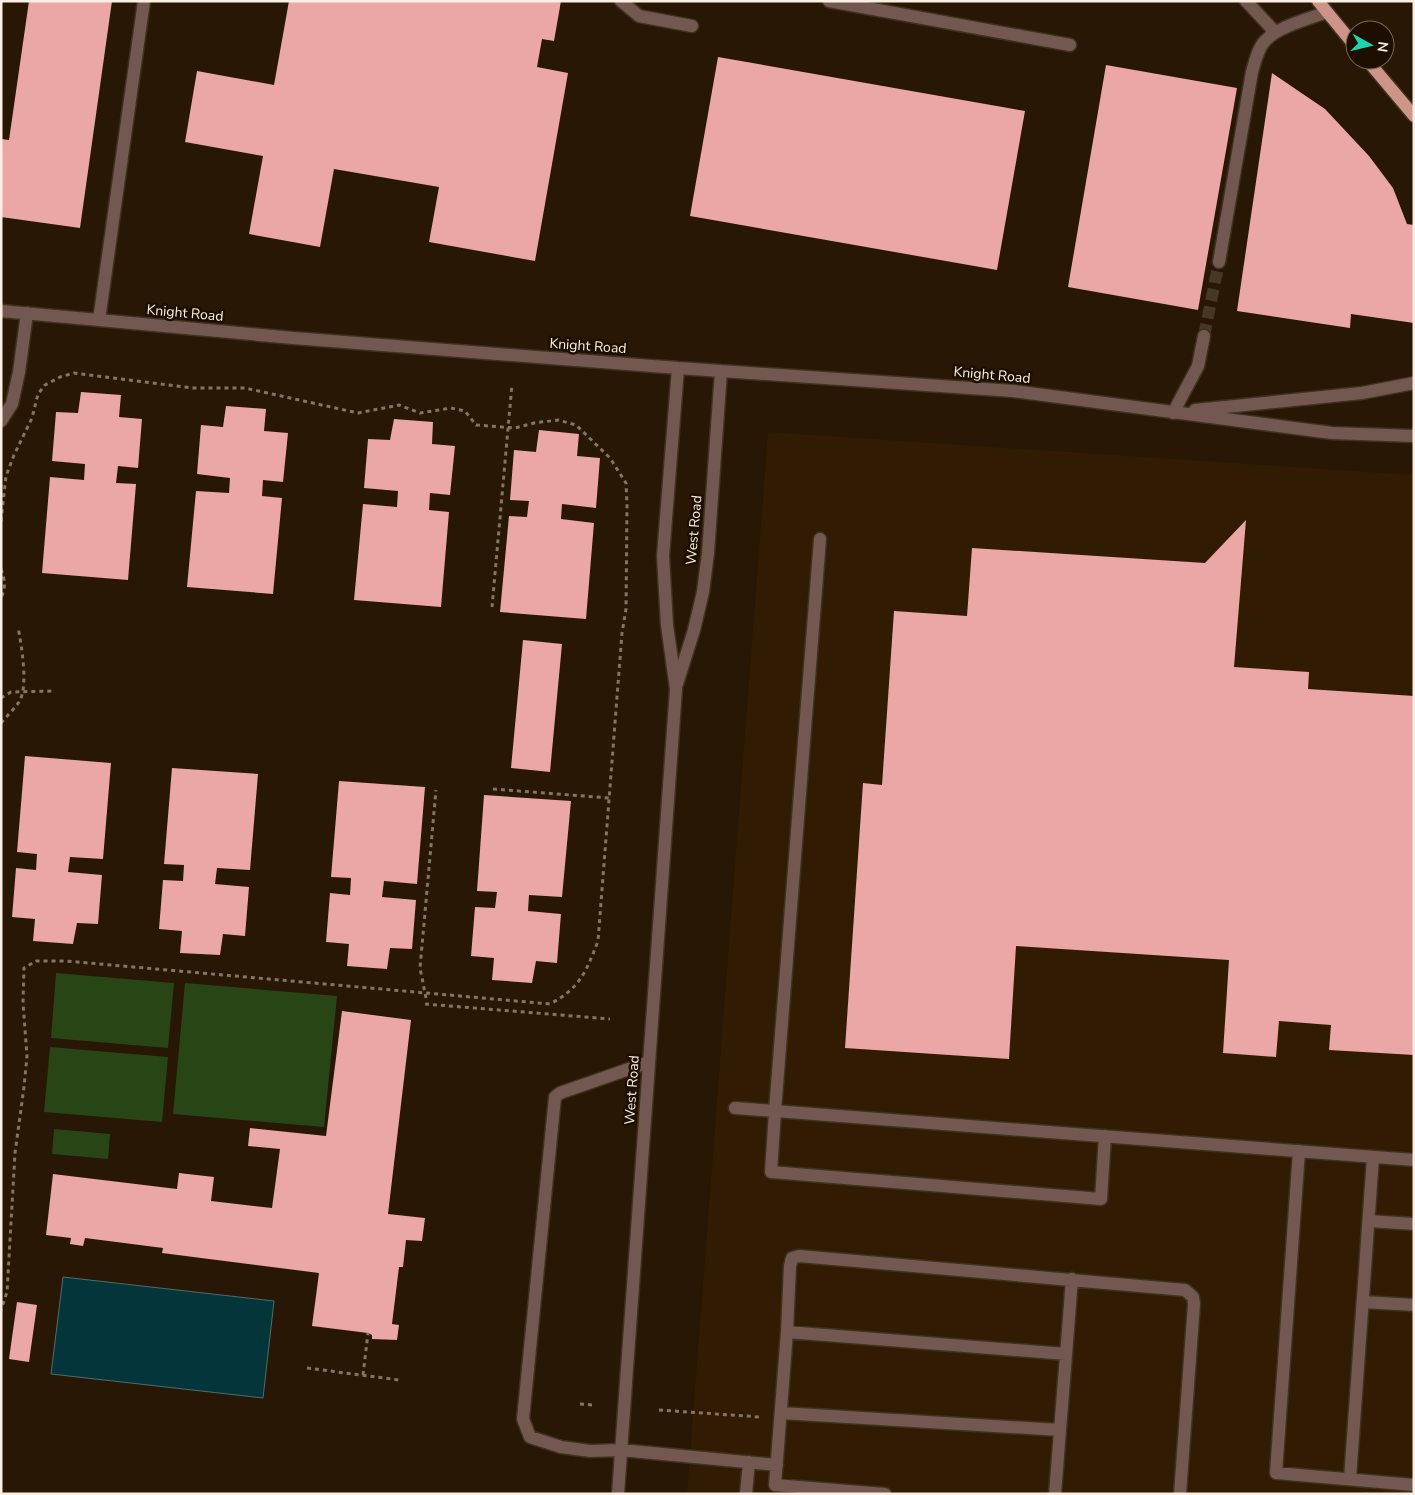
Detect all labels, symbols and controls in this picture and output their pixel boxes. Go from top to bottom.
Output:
north arrow [1345,20,1395,70]
text: N [1372,40,1393,53]
street label: Knight Road [146,300,224,326]
street label: Knight Road [549,334,627,358]
street label: Knight Road [953,362,1031,388]
street label: West Road [681,494,707,566]
street label: West Road [620,1055,644,1125]

